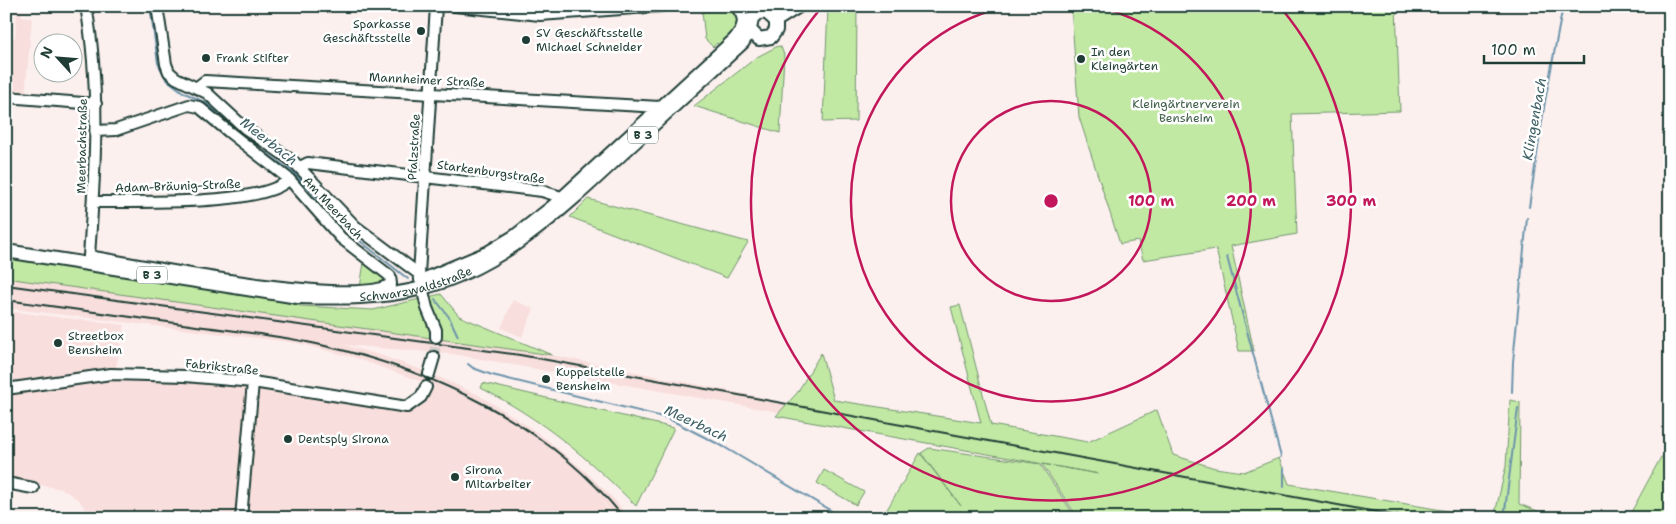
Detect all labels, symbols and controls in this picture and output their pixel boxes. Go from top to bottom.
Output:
place label: Sparkasse Geschäftsstelle [323,16,411,46]
marker: Sparkasse Geschäftsstelle [415,25,427,37]
place label: SV Geschäftsstelle Michael Schneider [536,25,643,55]
north arrow [32,32,82,82]
scale bar [1484,32,1584,64]
marker: SV Geschäftsstelle Michael Schneider [520,34,532,46]
text: 100 m [1491,40,1536,60]
text: N [36,43,57,61]
place label: In den Kleingärten [1091,44,1158,74]
place label: Frank Stifter [216,50,289,66]
marker: Frank Stifter [200,52,212,64]
marker: In den Kleingärten [1075,53,1087,65]
street label: Mannheimer Straße [369,69,486,91]
water label: Klingenbach [1518,76,1550,162]
park label: Kleingärtnerverein Bensheim [1132,96,1240,126]
street label: Meerbachstraße [73,98,91,194]
water label: Meerbach [237,113,301,169]
street label: Pfalzstraße [404,113,424,181]
road number: B 3 [628,126,658,144]
street label: Starkenburgstraße [436,157,546,188]
street label: Am Meerbach [300,173,366,243]
street label: Adam-Bräunig-Straße [115,176,241,196]
text: 100 m [1128,191,1174,211]
text: 200 m [1226,191,1276,211]
text: 300 m [1326,191,1376,211]
centre of rings [1042,192,1060,210]
street label: Schwarzwaldstraße [359,263,475,305]
road number: B 3 [137,266,167,284]
place label: Streetbox Bensheim [68,328,124,358]
marker: Streetbox Bensheim [52,337,64,349]
street label: Fabrikstraße [185,355,260,379]
place label: Kuppelstelle Bensheim [556,364,625,394]
marker: Kuppelstelle Bensheim [540,373,552,385]
water label: Meerbach [661,401,731,445]
place label: Dentsply Sirona [298,431,389,447]
marker: Dentsply Sirona [282,433,294,445]
place label: Sirona Mitarbeiter [465,462,532,492]
marker: Sirona Mitarbeiter [449,471,461,483]

